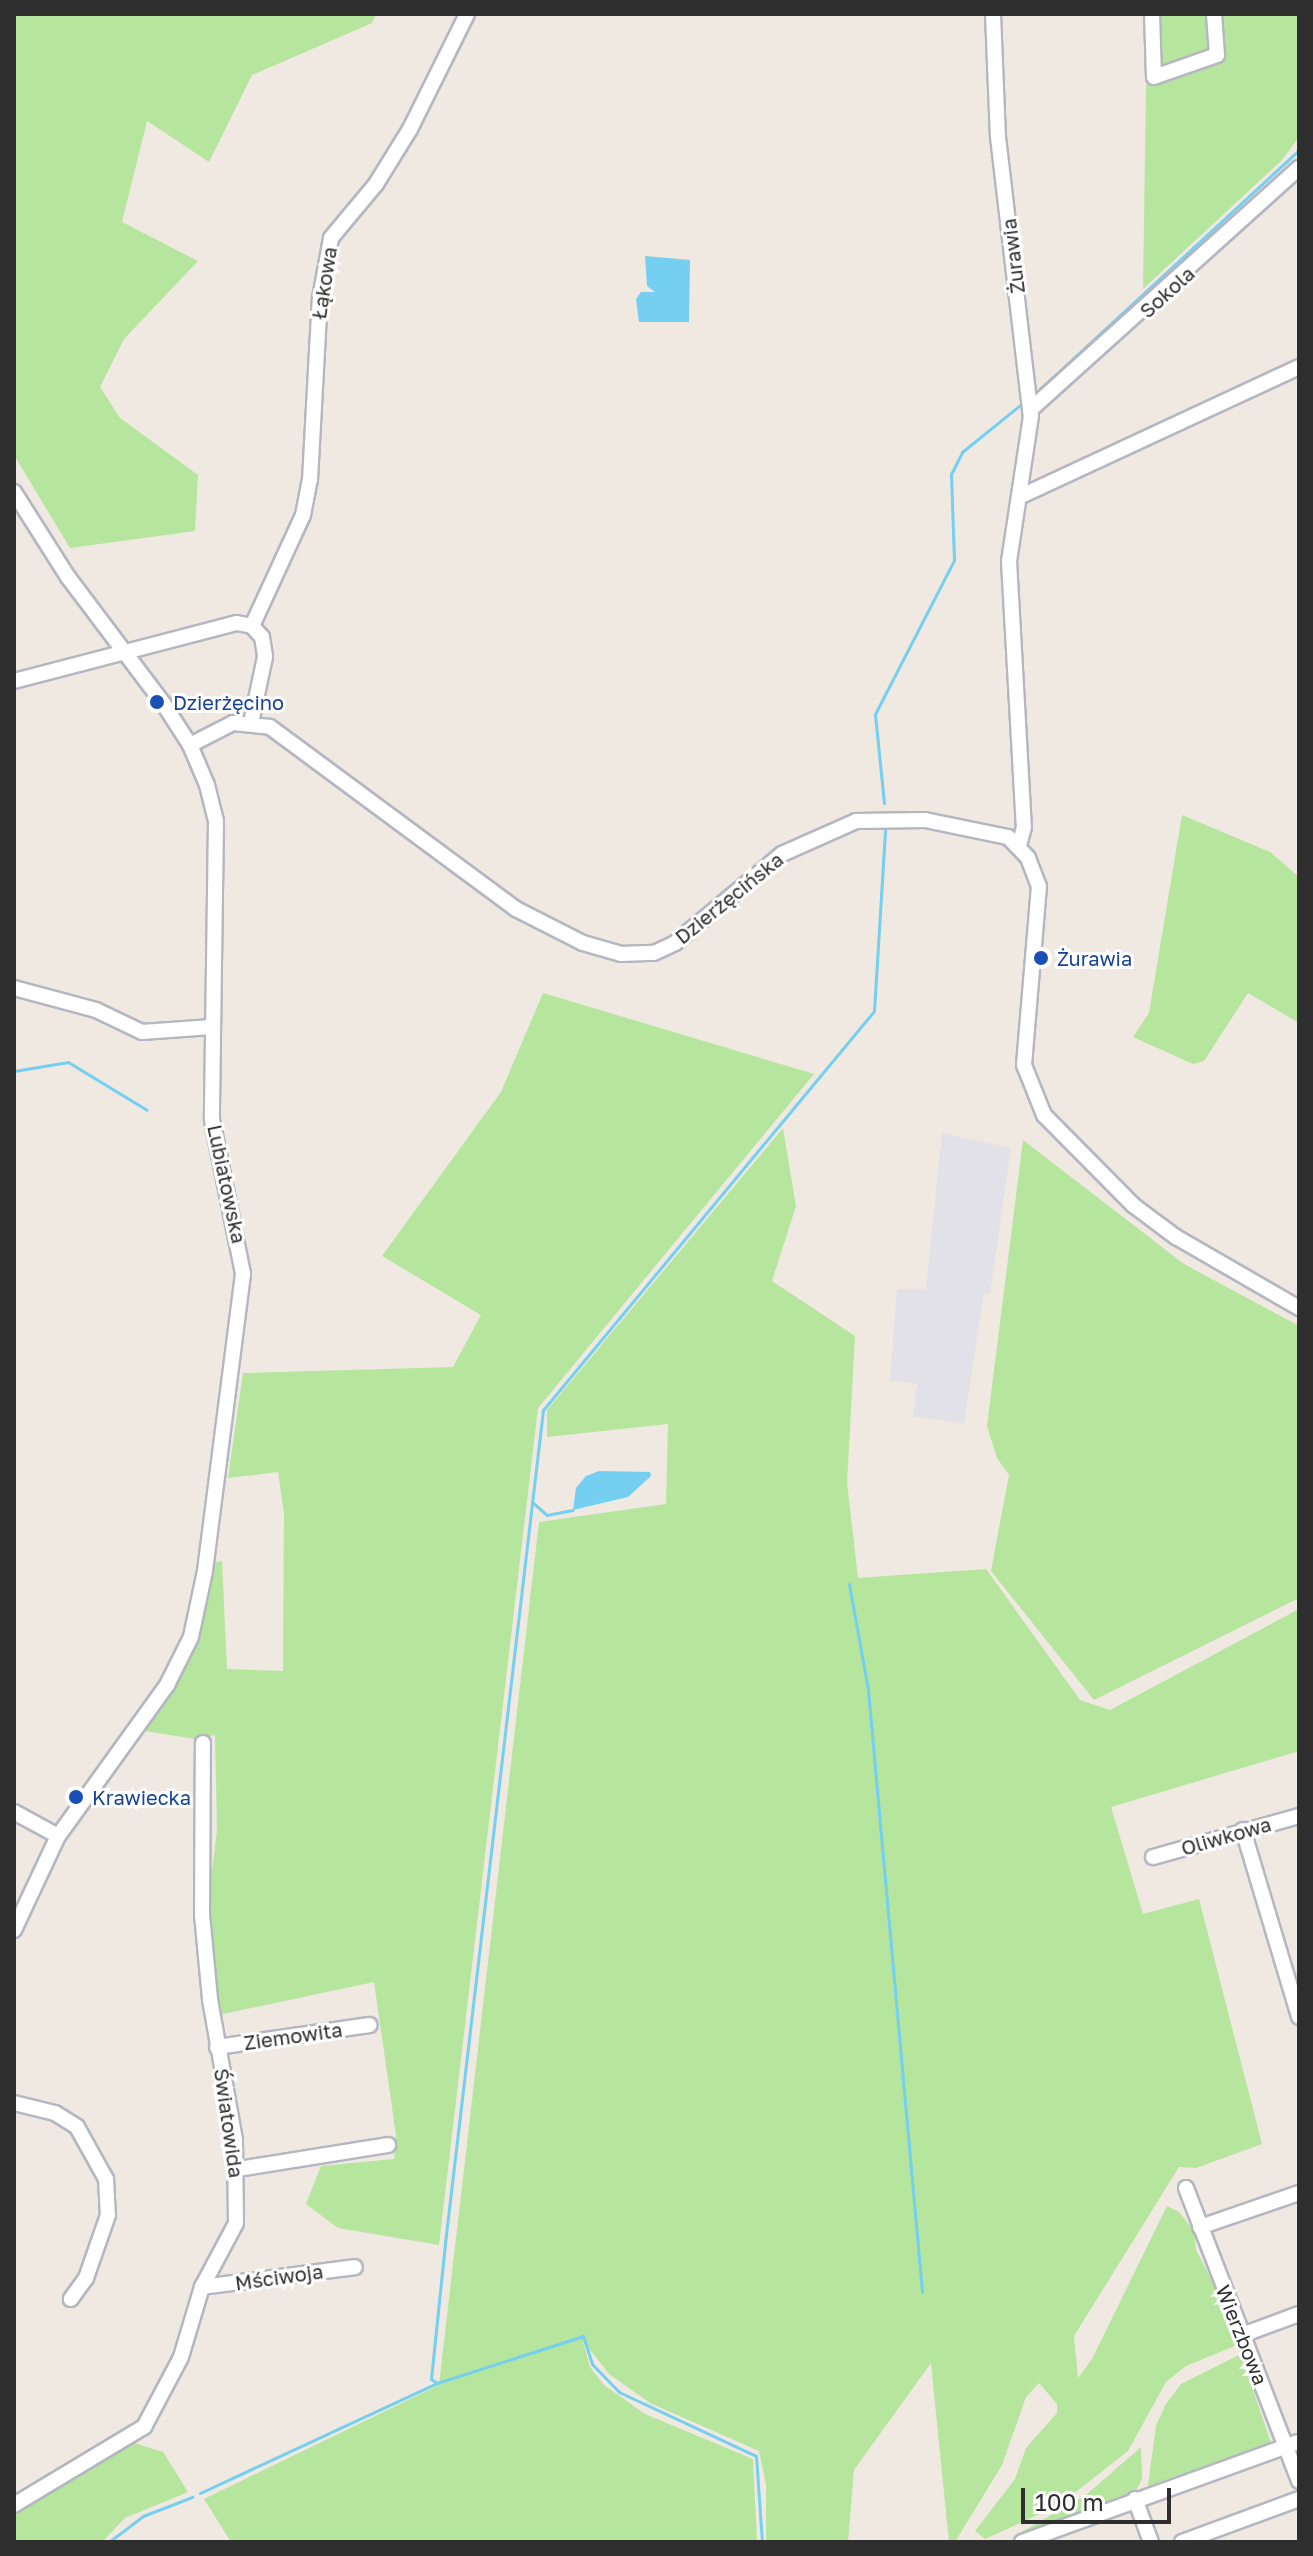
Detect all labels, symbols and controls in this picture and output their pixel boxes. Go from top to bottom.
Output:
street label: Żurawia [997,217,1029,295]
street label: Łąkowa [306,245,342,321]
street label: Sokola [1135,261,1199,323]
place label: Dzierżęcino [173,690,284,714]
marker: Dzierżęcino [148,693,166,711]
street label: Dzierżęcińska [670,847,788,949]
place label: Żurawia [1057,946,1132,970]
marker: Żurawia [1032,949,1050,967]
street label: Lubiatowska [203,1122,251,1246]
place label: Krawiecka [92,1785,191,1809]
marker: Krawiecka [67,1788,85,1806]
street label: Oliwkowa [1178,1812,1274,1860]
street label: Ziemowita [242,2017,344,2055]
street label: Światowida [209,2067,249,2179]
street label: Mściwoja [233,2259,325,2295]
street label: Wierzbowa [1211,2282,1273,2388]
scale bar [1025,2472,1175,2522]
text: 100 m [1035,2487,1104,2516]

